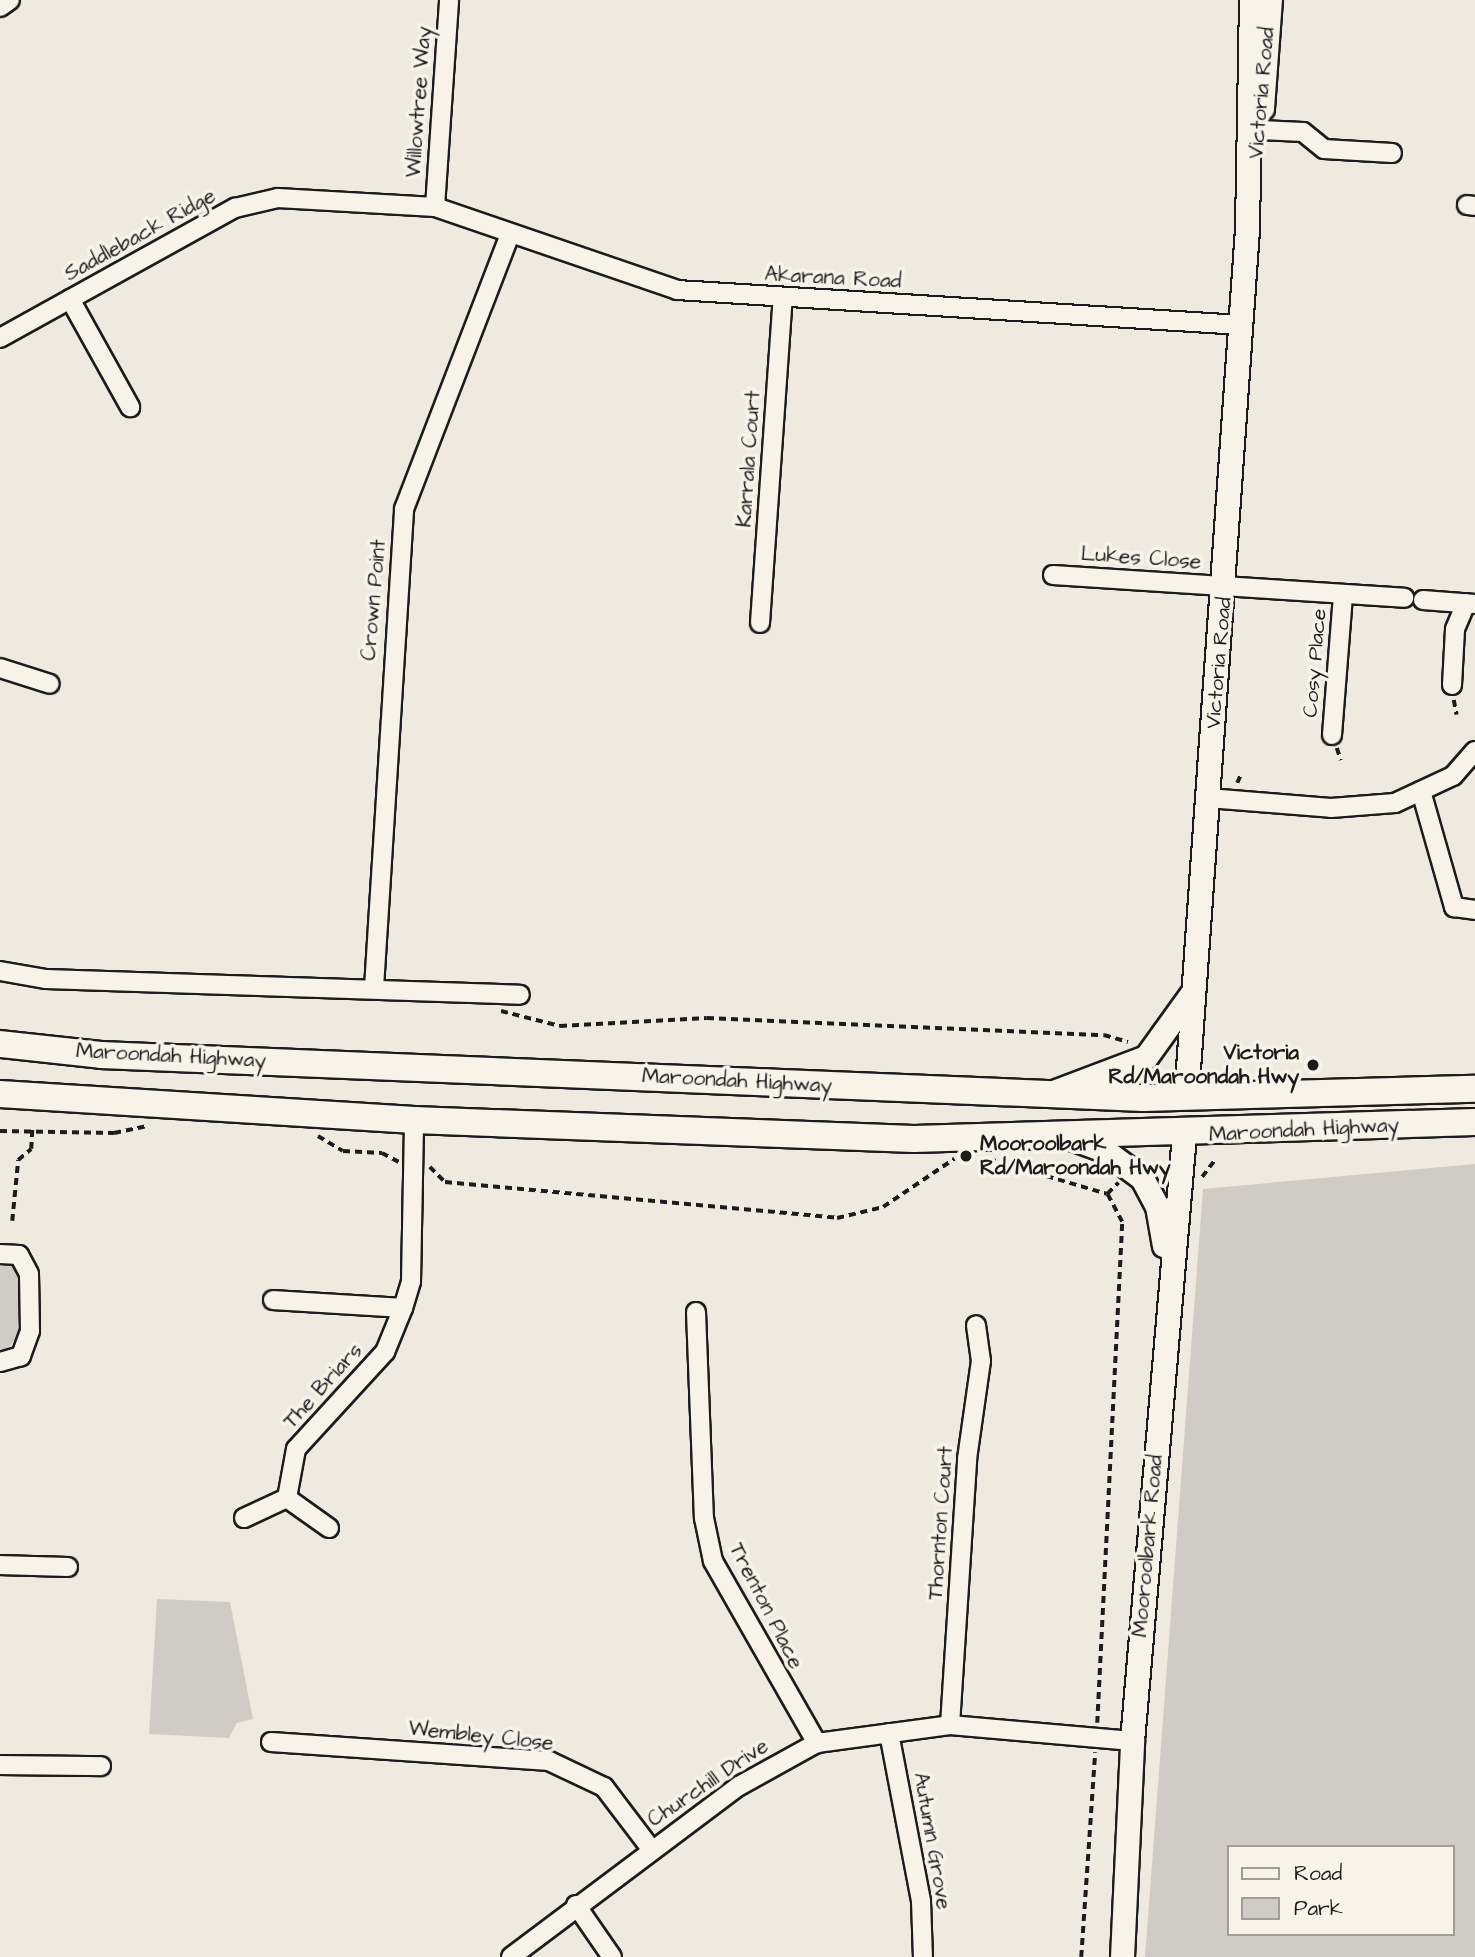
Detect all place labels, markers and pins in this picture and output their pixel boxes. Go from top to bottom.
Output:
place label: Victoria Rd/Maroondah Hwy [1108,1040,1299,1090]
marker: Victoria Rd/Maroondah Hwy [1305,1057,1321,1073]
place label: Mooroolbark Rd/Maroondah Hwy [980,1131,1171,1181]
marker: Mooroolbark Rd/Maroondah Hwy [958,1148,974,1164]

